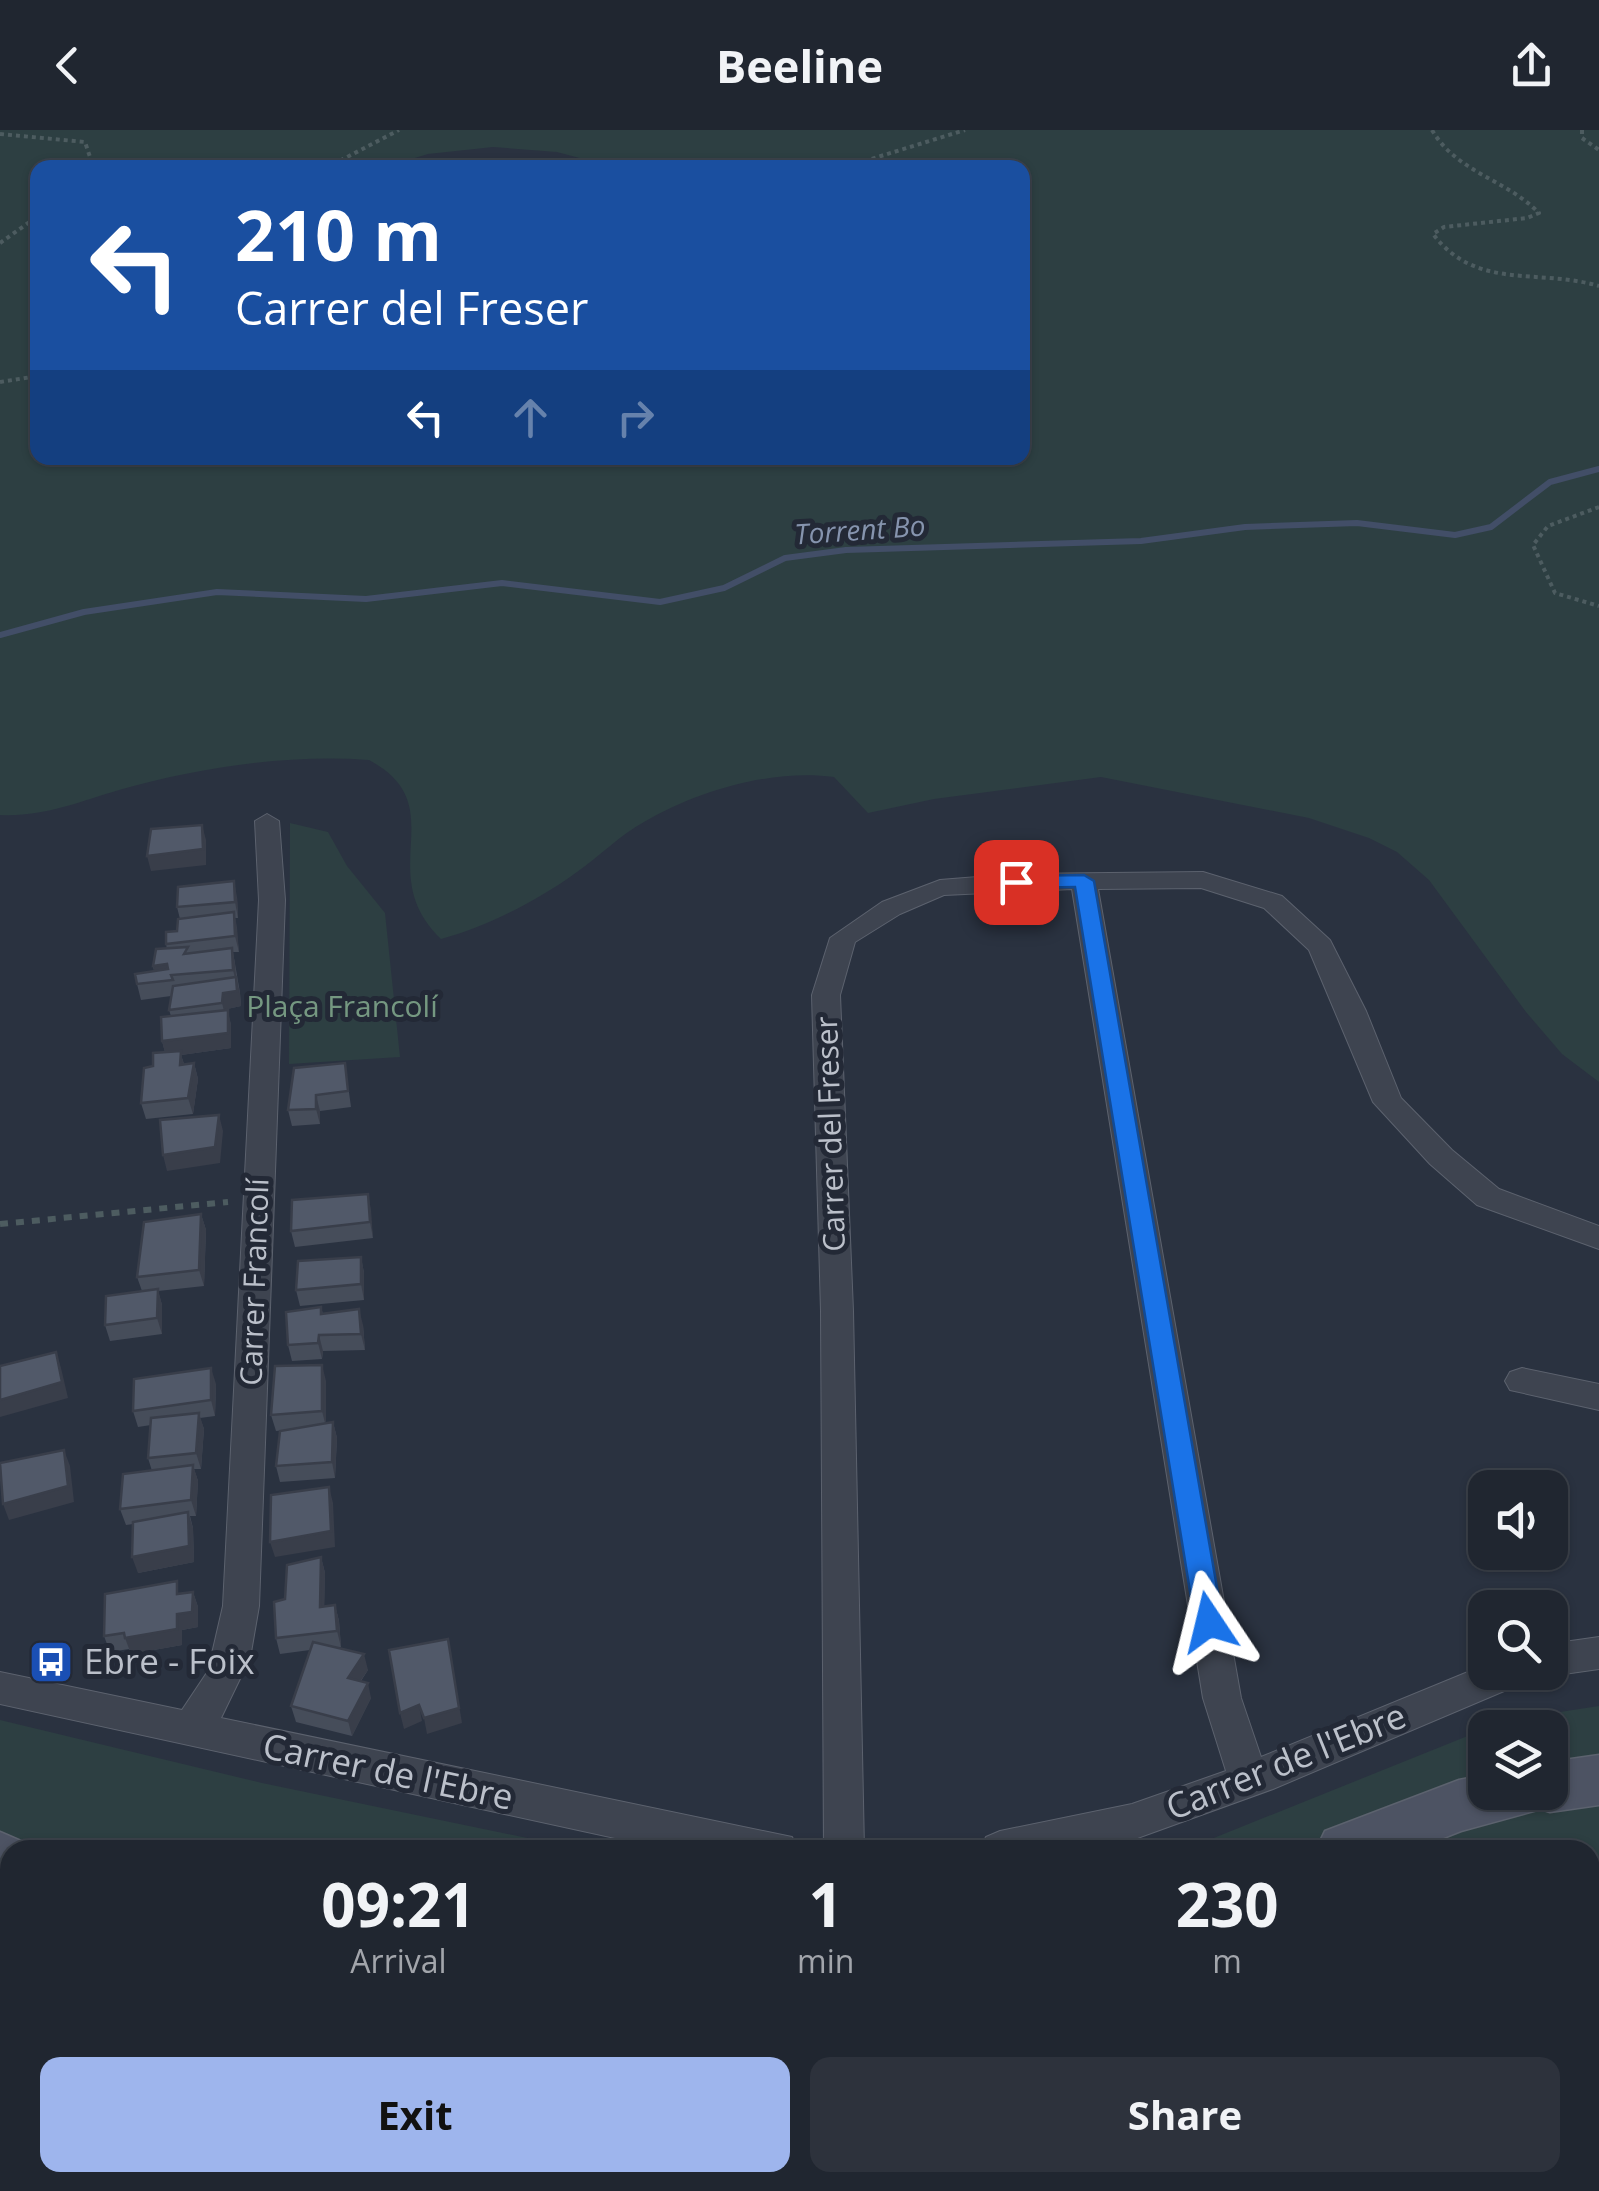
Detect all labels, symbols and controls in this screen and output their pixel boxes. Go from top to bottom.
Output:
text: Beeline [716,35,883,96]
icon: back [40,38,95,93]
icon: share [1504,38,1559,93]
text: 210 m [235,186,442,282]
icon: left [70,200,200,330]
text: Carrer del Freser [235,277,588,338]
icon: left [398,390,453,445]
icon: ahead [503,390,558,445]
icon: right [608,390,663,445]
water label: Torrent Bo [793,505,927,553]
pin [974,840,1059,925]
icon: arrive [989,855,1044,910]
park label: Plaça Francolí [246,985,439,1026]
street label: Carrer del Freser [805,1016,854,1252]
street label: Carrer Francolí [229,1176,278,1386]
map controls [1468,1470,1568,1810]
button: sound [1468,1470,1568,1570]
position arrow [1157,1570,1261,1674]
button: search [1468,1590,1568,1690]
place label: Ebre - Foix [84,1637,255,1684]
bus stop icon: Ebre - Foix [28,1639,74,1685]
street label: Carrer de l'Ebre [1159,1691,1412,1830]
button: layers [1468,1710,1568,1810]
street label: Carrer de l'Ebre [259,1721,518,1820]
text: 09:21 [321,1863,476,1945]
text: 1 [809,1863,843,1945]
text: 230 [1176,1863,1279,1945]
text: Arrival [350,1939,447,1982]
text: min [797,1939,854,1982]
text: m [1212,1939,1242,1982]
button: Exit [40,2057,790,2172]
button: Share [810,2057,1560,2172]

